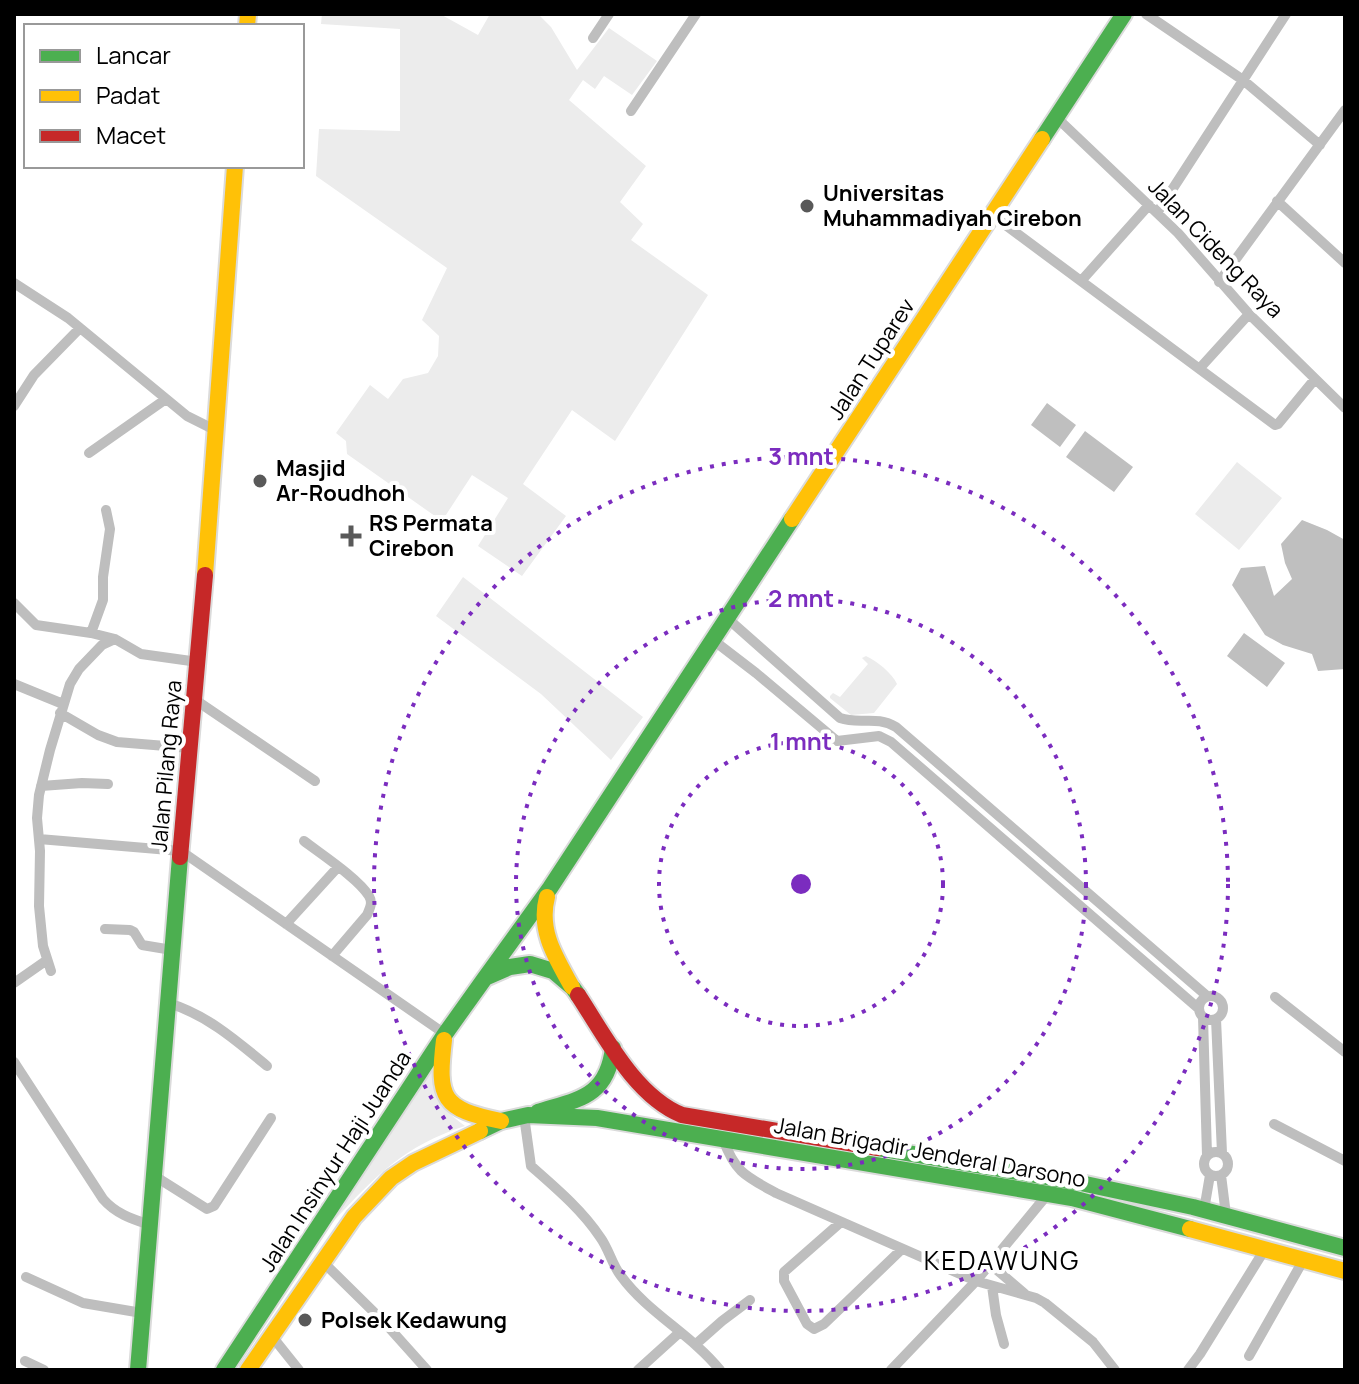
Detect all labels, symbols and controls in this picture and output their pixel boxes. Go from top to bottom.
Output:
legend [24,24,304,168]
text: Lancar [96,38,171,71]
text: Padat [96,78,160,111]
text: Macet [96,118,166,151]
street label: Jalan Cideng Raya [1142,172,1290,324]
place label: Universitas Muhammadiyah Cirebon [823,178,1082,233]
marker: Universitas Muhammadiyah Cirebon [798,197,816,215]
street label: Jalan Tuparev [821,293,921,425]
text: 3 mnt [768,439,834,472]
place label: Masjid Ar-Roudhoh [276,453,405,508]
marker: Masjid Ar-Roudhoh [251,472,269,490]
place label: RS Permata Cirebon [369,508,493,563]
marker: RS Permata Cirebon [340,525,362,547]
text: 2 mnt [768,581,834,614]
street label: Jalan Pilang Raya [144,679,188,853]
text: 1 mnt [770,724,832,757]
centre of rings [787,870,815,898]
street label: Jalan Insinyur Haji Juanda [252,1045,418,1277]
street label: Jalan Brigadir Jenderal Darsono [772,1110,1088,1194]
district label: KEDAWUNG [924,1242,1080,1278]
place label: Polsek Kedawung [321,1305,507,1335]
marker: Polsek Kedawung [296,1311,314,1329]

